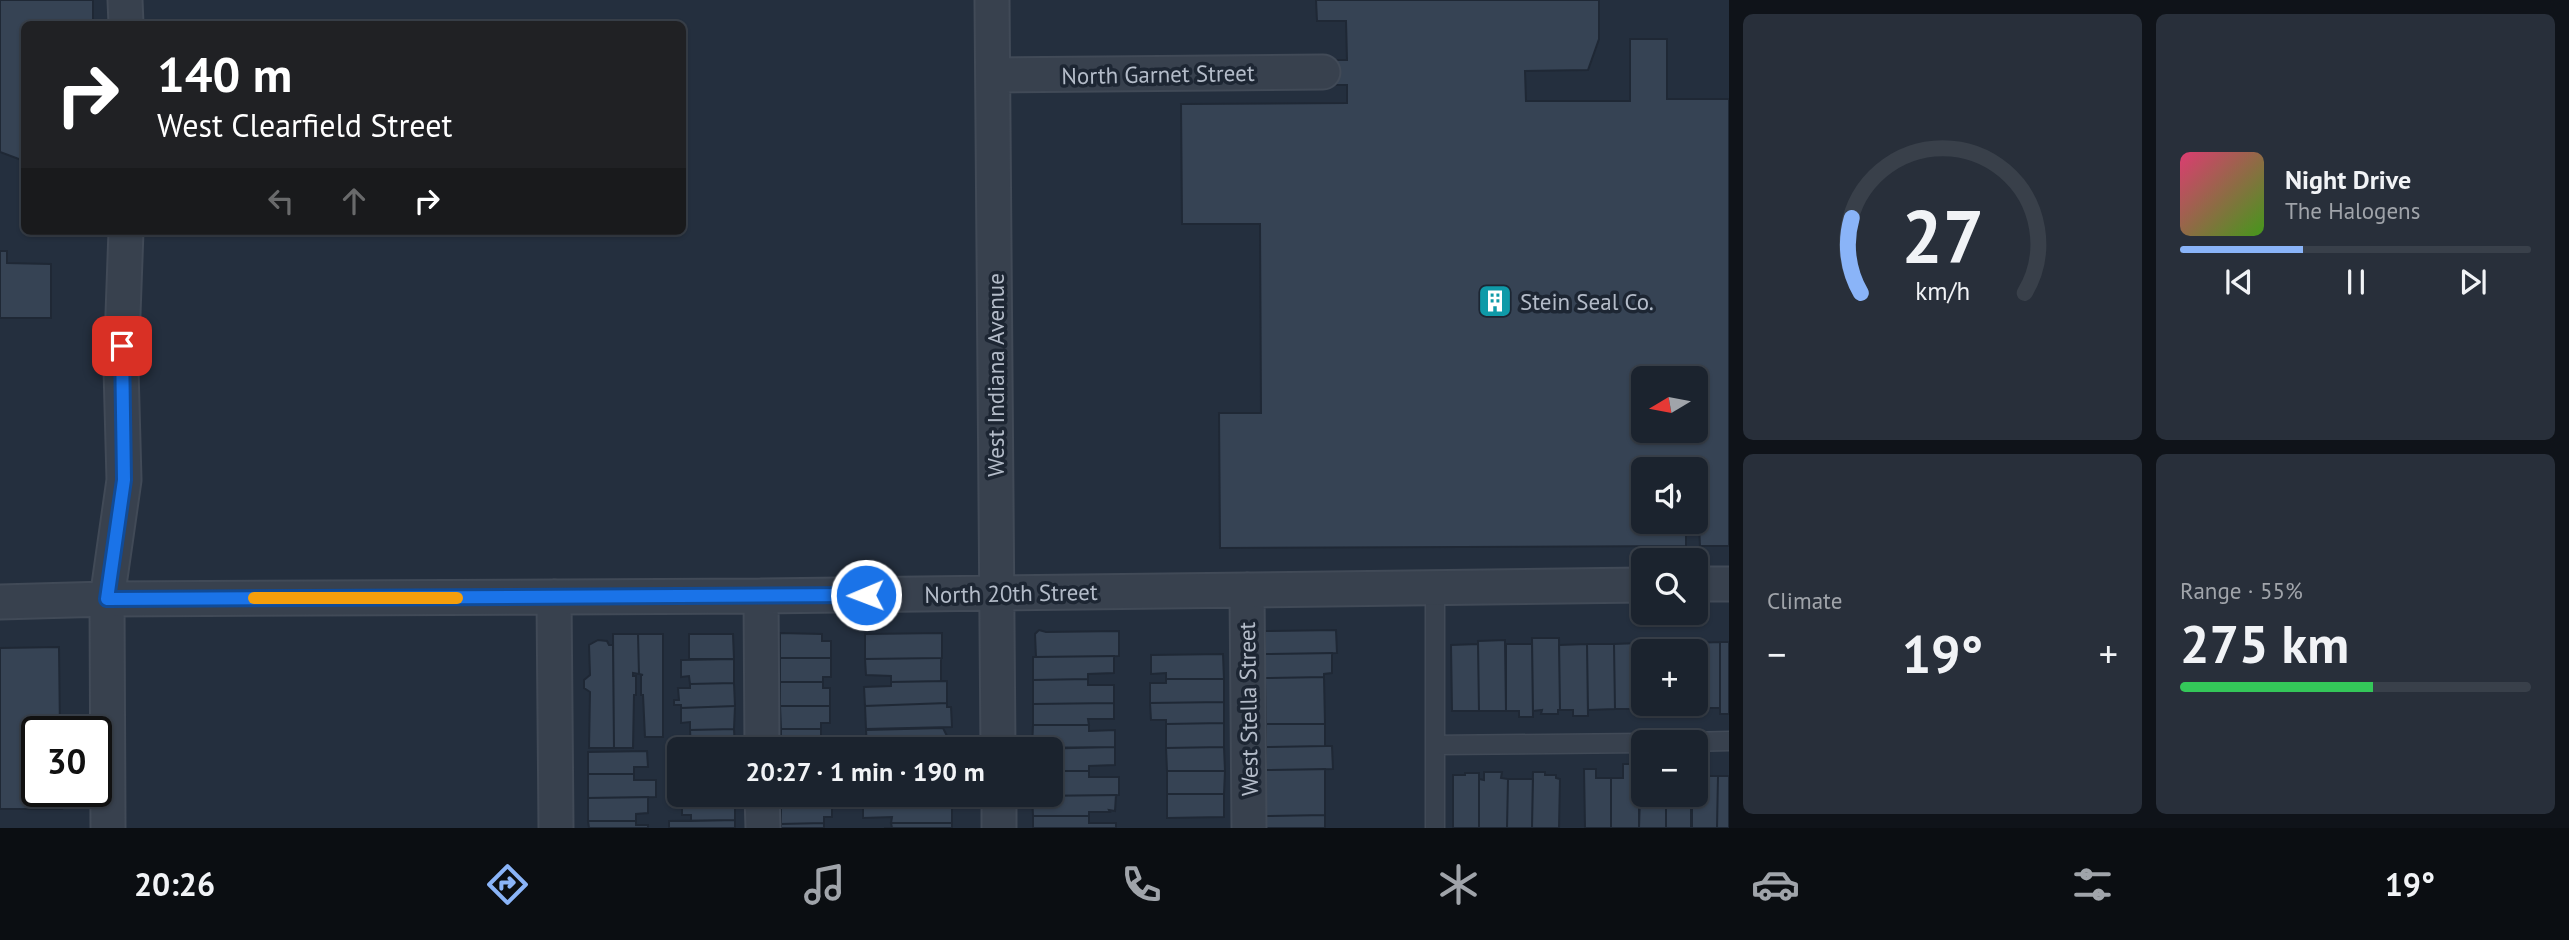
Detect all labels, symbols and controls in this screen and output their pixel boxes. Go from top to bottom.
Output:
text: 140 m [157,42,292,106]
icon: right [42,49,133,140]
street label: North Garnet Street [1061,58,1255,90]
text: West Clearfield Street [157,104,452,146]
text: Night Drive [2285,163,2411,196]
icon: left [262,182,300,220]
icon: ahead [335,182,373,220]
icon: right [408,182,446,220]
text: 27 [1901,189,1984,283]
text: The Halogens [2285,196,2420,225]
icon: previous [2220,263,2258,301]
icon: pause [2337,263,2375,301]
icon: next [2454,263,2492,301]
street label: West Indiana Avenue [981,273,1010,477]
text: km/h [1915,275,1970,307]
building icon: Stein Seal Co. [1476,282,1514,320]
place label: Stein Seal Co. [1520,287,1654,316]
pin [92,316,152,376]
icon: arrive [103,327,141,365]
north arrow [1631,366,1708,443]
map controls [1631,366,1708,807]
button: sound [1631,457,1708,534]
button: search [1631,548,1708,625]
position arrow [829,558,903,632]
text: Range · 55% [2180,576,2303,605]
street label: North 20th Street [924,577,1098,609]
text: Climate [1767,586,1842,615]
text: 275 km [2180,610,2349,677]
text: 19° [1902,620,1983,687]
street label: West Stella Street [1232,621,1264,797]
text: − [1767,629,1786,678]
text: + [2099,629,2118,678]
button: + [1631,639,1708,716]
speed limit sign: 30 [21,716,112,807]
button: − [1631,730,1708,807]
text: 20:27 · 1 min · 190 m [745,755,985,788]
icon: directions [483,860,532,909]
icon: music [800,860,849,909]
icon: phone [1117,860,1166,909]
icon: climate [1434,860,1483,909]
icon: car [1751,860,1800,909]
icon: filters [2068,860,2117,909]
text: 20:26 [134,863,215,905]
text: 19° [2385,863,2435,905]

